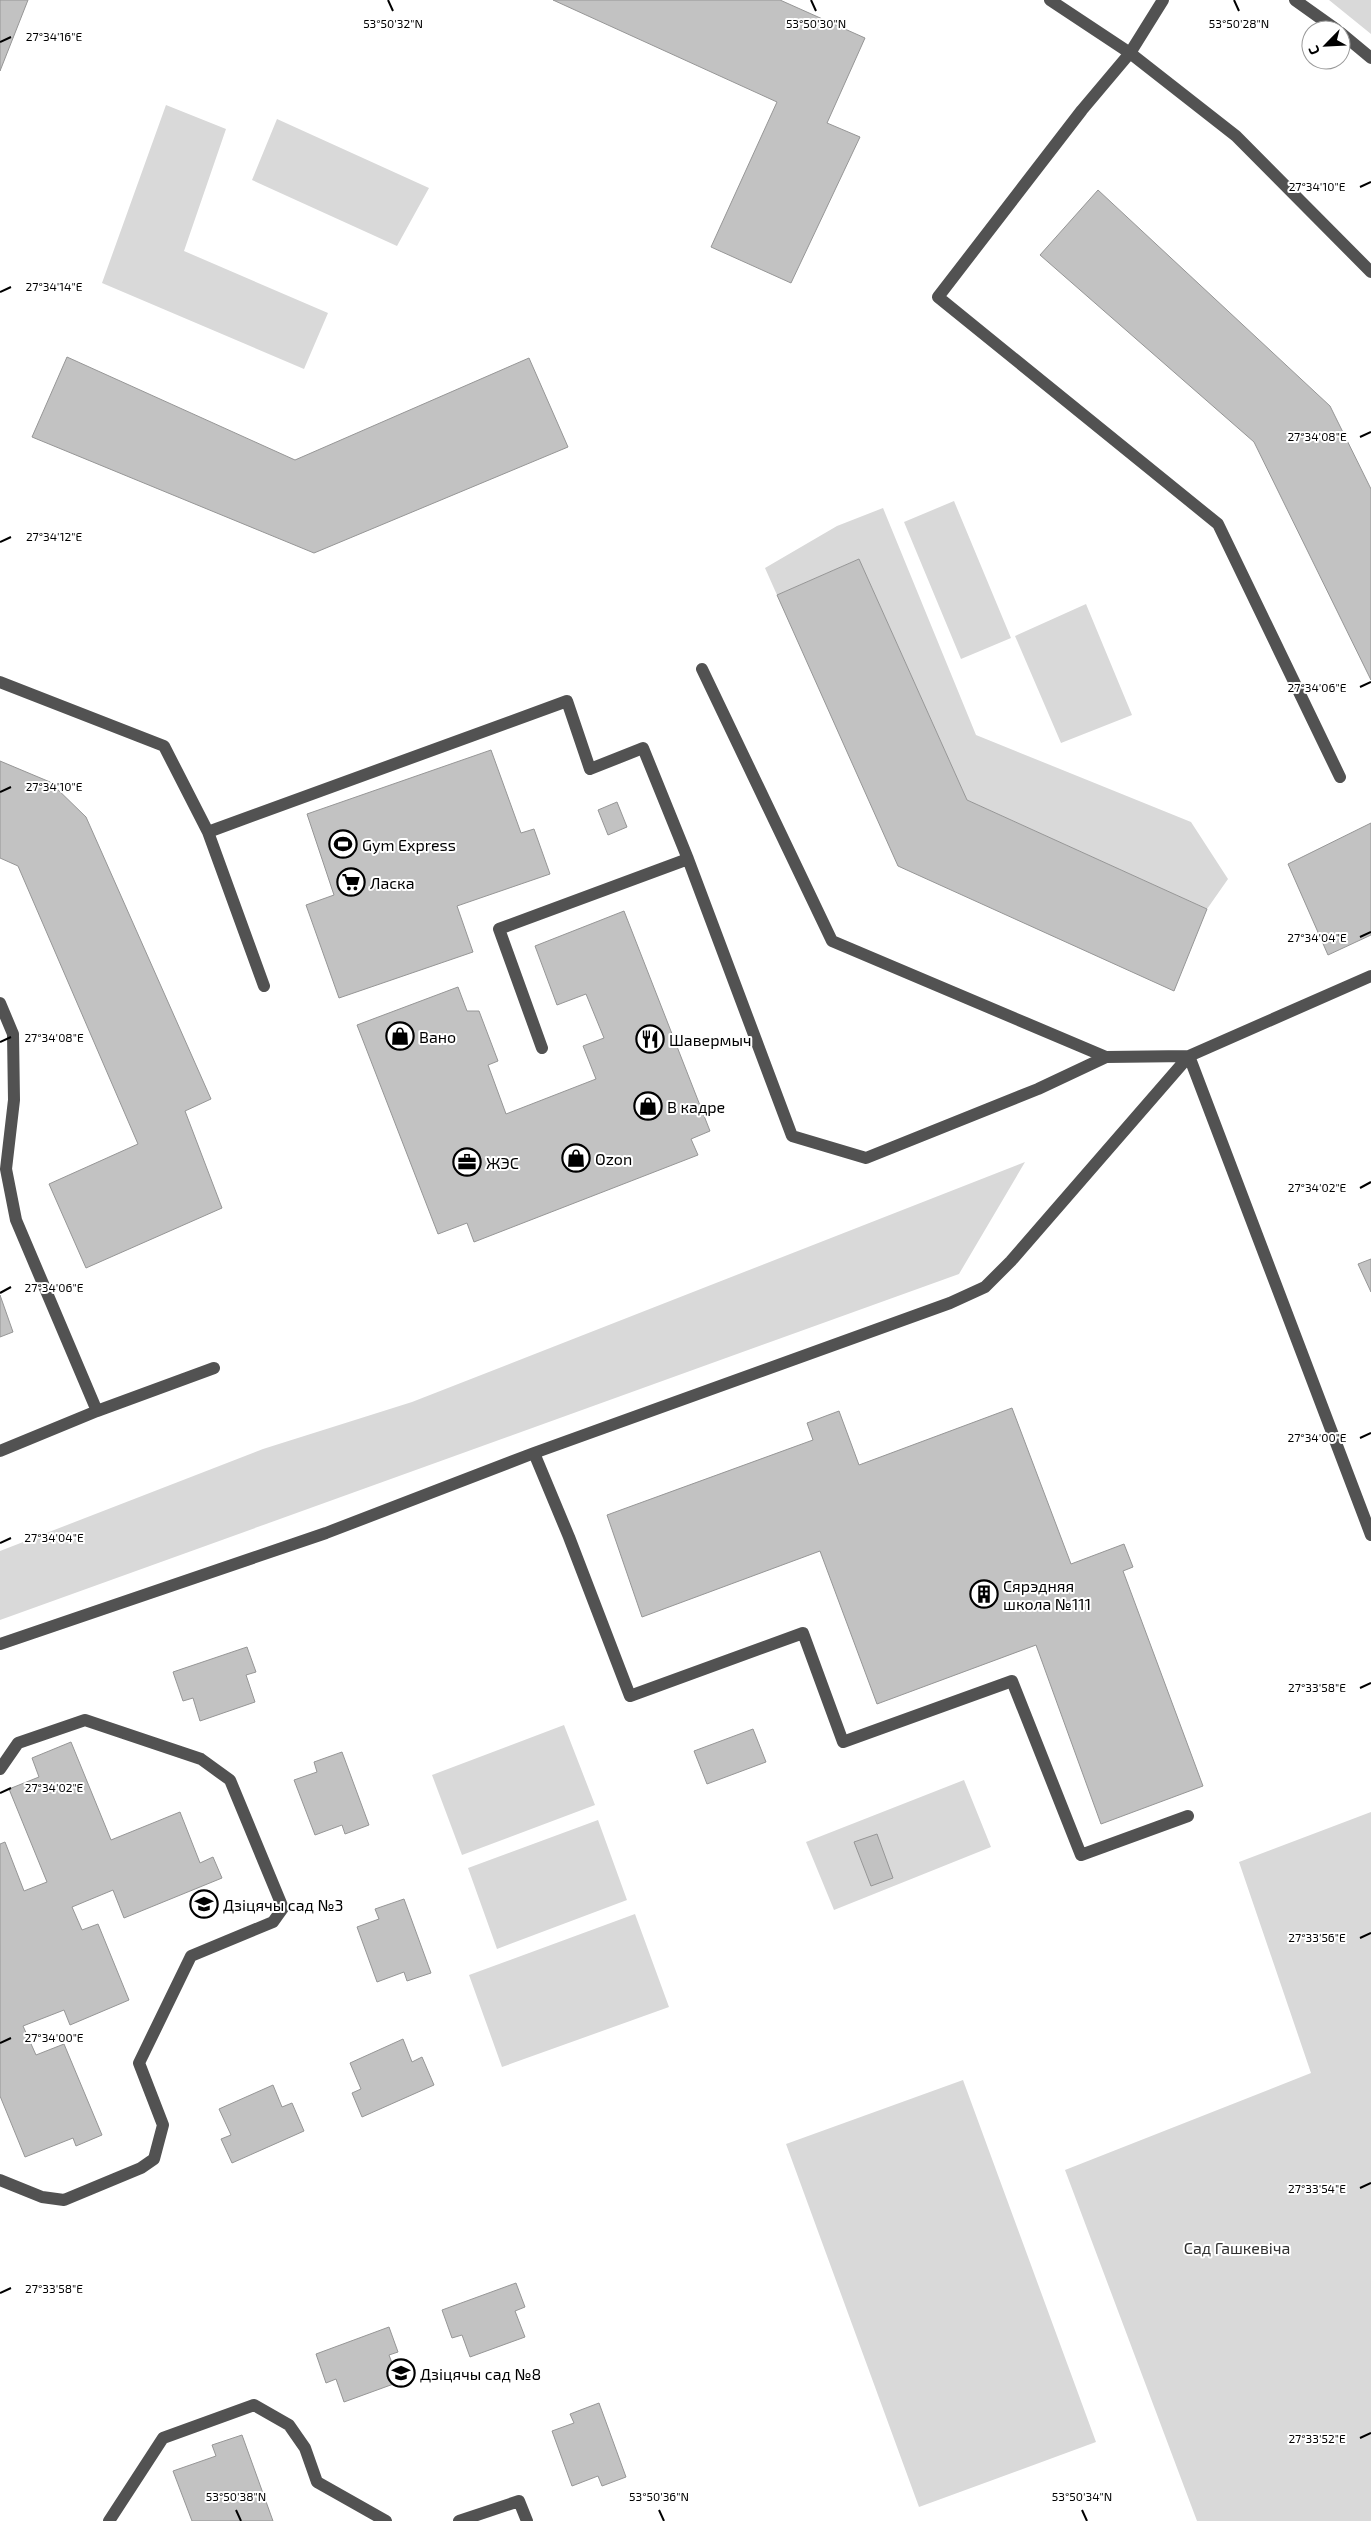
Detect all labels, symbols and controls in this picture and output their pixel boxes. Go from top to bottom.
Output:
text: 53°50'32"N [363,16,423,30]
text: 53°50'30"N [786,16,846,30]
text: 53°50'28"N [1209,16,1269,30]
north arrow [1301,20,1351,70]
text: 27°34'16"E [26,29,82,43]
text: С [1304,43,1323,58]
text: 27°34'10"E [1289,179,1346,193]
text: 27°34'14"E [26,279,83,293]
text: 27°34'08"E [1287,429,1347,443]
text: 27°34'12"E [26,529,82,543]
text: 27°34'06"E [1288,680,1347,694]
text: 27°34'10"E [26,779,83,793]
sports icon: Gym Express [328,829,358,859]
place label: Gym Express [362,835,456,854]
supermarket icon: Ласка [336,867,366,897]
place label: Ласка [370,873,415,892]
text: 27°34'04"E [1287,930,1347,944]
shop icon: Вано [385,1021,415,1051]
restaurant icon: Шавермыч [635,1024,665,1054]
place label: Вано [419,1027,456,1046]
text: 27°34'08"E [24,1030,84,1044]
place label: Шавермыч [669,1030,752,1049]
shop icon: В кадре [633,1091,663,1121]
place label: В кадре [667,1097,725,1116]
shop icon: Ozon [561,1143,591,1173]
office icon: ЖЭС [452,1147,482,1177]
place label: Ozon [595,1149,632,1168]
place label: ЖЭС [486,1153,519,1172]
text: 27°34'02"E [1288,1180,1347,1194]
text: 27°34'06"E [25,1280,84,1294]
text: 27°34'00"E [1287,1430,1347,1444]
text: 27°34'04"E [24,1530,84,1544]
place label: Сярэдняя школа №111 [1003,1576,1091,1613]
building icon: Сярэдняя школа №111 [969,1579,999,1609]
text: 27°33'58"E [1288,1680,1346,1694]
text: 27°34'02"E [25,1780,84,1794]
school or university icon: Дзіцячы сад №3 [189,1889,219,1919]
place label: Дзіцячы сад №3 [223,1895,344,1914]
text: 27°33'56"E [1288,1930,1346,1944]
text: 27°34'00"E [24,2030,84,2044]
text: 27°33'54"E [1288,2181,1346,2195]
park label: Сад Гашкевіча [1184,2238,1290,2257]
text: 27°33'58"E [25,2281,83,2295]
school or university icon: Дзіцячы сад №8 [386,2358,416,2388]
place label: Дзіцячы сад №8 [420,2364,541,2383]
text: 27°33'52"E [1288,2431,1346,2445]
text: 53°50'38"N [206,2489,266,2503]
text: 53°50'36"N [629,2489,689,2503]
text: 53°50'34"N [1052,2489,1112,2503]

